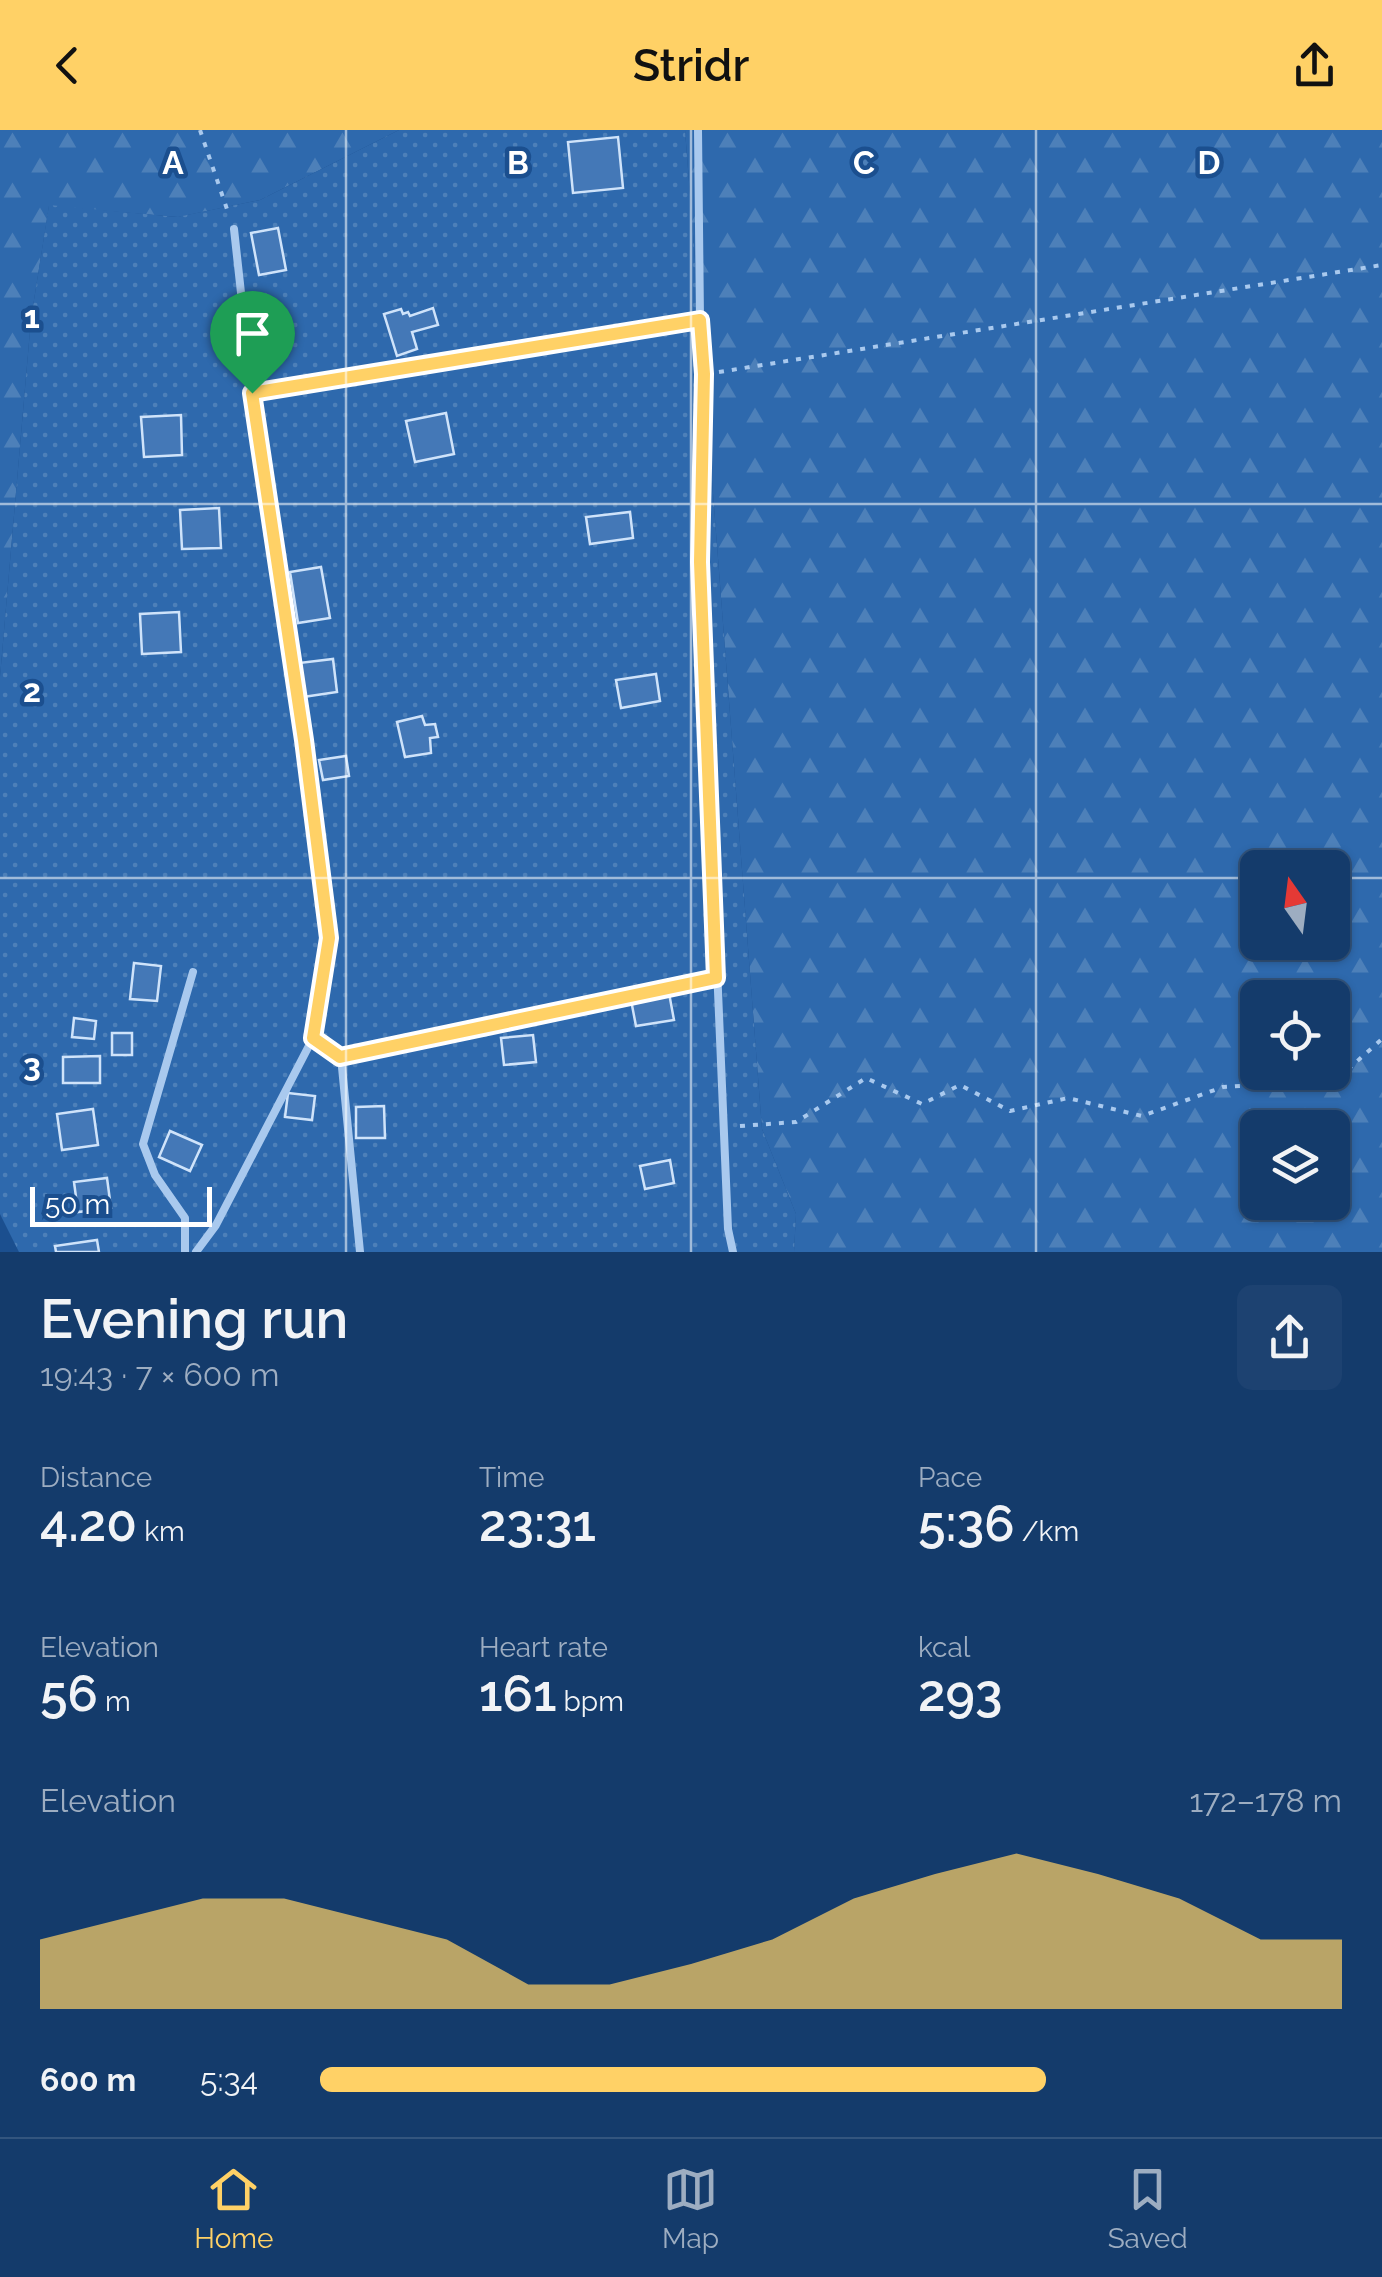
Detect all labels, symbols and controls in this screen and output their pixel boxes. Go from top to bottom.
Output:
icon: back [40,38,95,93]
icon: share [1287,38,1342,93]
text: Stridr [633,39,749,92]
text: A [162,144,184,181]
text: B [507,144,529,181]
text: C [853,144,875,181]
text: D [1198,144,1220,181]
pin [210,291,295,394]
text: 1 [24,298,40,335]
icon: arrive [225,306,280,361]
text: 2 [23,672,41,709]
north arrow [1240,850,1350,960]
map controls [1240,850,1350,1220]
button: locate [1240,980,1350,1090]
text: 3 [23,1046,41,1083]
button: layers [1240,1110,1350,1220]
scale bar [30,1182,212,1226]
text: 50 m [45,1188,110,1221]
button: share [1237,1285,1342,1390]
text: Evening run [40,1286,348,1351]
text: 19:43 · 7 × 600 m [40,1356,280,1393]
text: Distance [40,1461,152,1494]
text: Time [479,1461,544,1494]
text: Pace [918,1461,982,1494]
text: 4.20 [40,1494,137,1553]
text: 23:31 [479,1494,596,1553]
text: 5:36 [918,1494,1015,1553]
text: km [137,1515,185,1548]
text: /km [1015,1515,1079,1548]
text: Elevation [40,1631,159,1664]
text: Heart rate [479,1631,608,1664]
text: kcal [918,1631,970,1664]
text: 56 [40,1664,98,1723]
text: 161 [479,1664,556,1723]
text: 293 [918,1664,1002,1723]
text: m [98,1685,131,1718]
text: bpm [556,1685,624,1718]
text: Elevation [40,1782,176,1819]
text: 172–178 m [1189,1782,1342,1819]
text: 600 m [40,2061,136,2098]
text: 5:34 [200,2061,258,2098]
tab: Home [194,2162,274,2255]
tab: Map [662,2162,719,2255]
tab: Saved [1108,2162,1188,2255]

